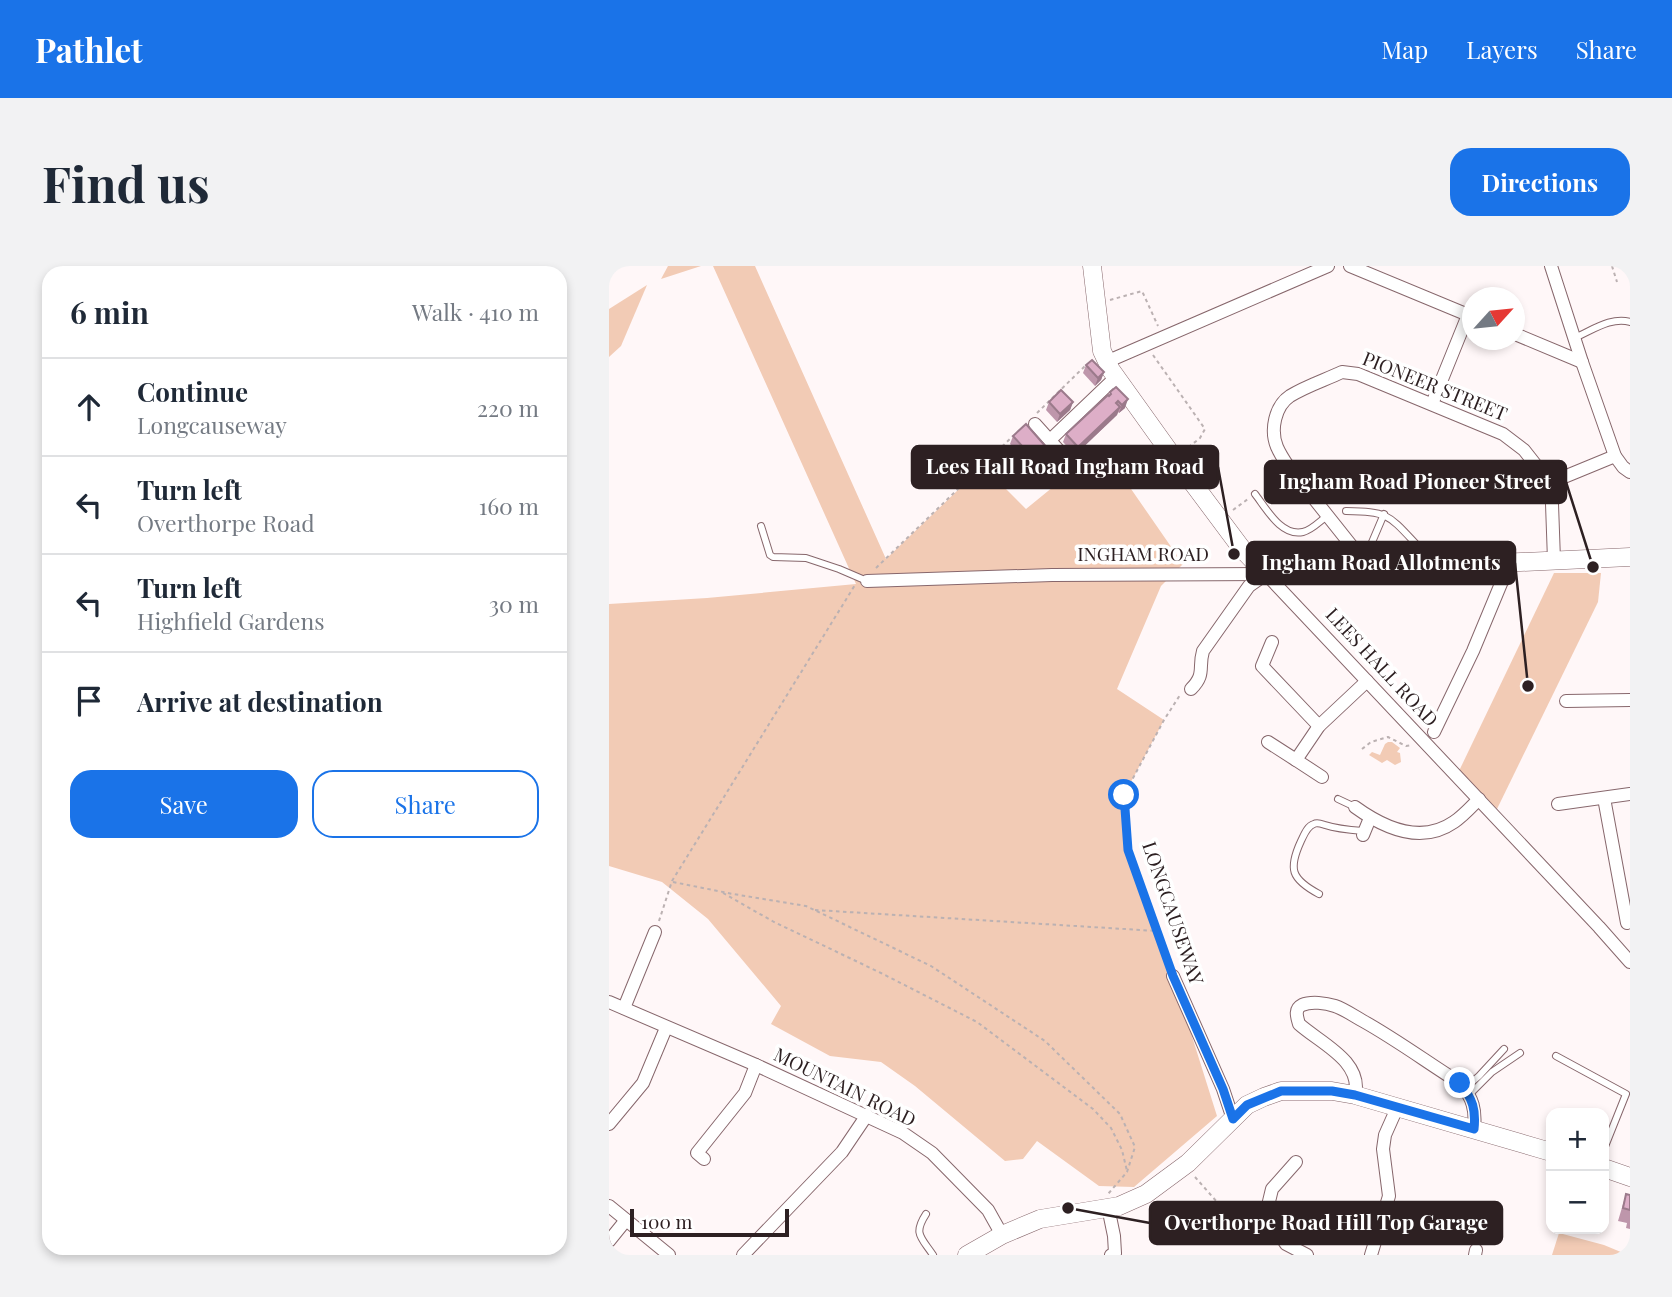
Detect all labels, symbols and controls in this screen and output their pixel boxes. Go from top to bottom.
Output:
text: Pathlet [35,27,143,71]
text: Map [1382,33,1428,65]
text: Layers [1466,33,1538,65]
text: Share [1576,33,1637,65]
button: Directions [1450,148,1630,216]
text: Find us [42,150,210,215]
north arrow [1462,287,1525,350]
text: 6 min [70,292,149,332]
text: Walk · 410 m [412,296,539,327]
street label: PIONEER STREET [1359,344,1512,426]
text: Continue [137,374,248,409]
icon: ahead [70,388,108,426]
text: 220 m [477,392,539,423]
text: Longcauseway [137,409,287,440]
callout: Lees Hall Road Ingham Road [912,446,1218,488]
text: Lees Hall Road Ingham Road [926,451,1205,479]
callout: Ingham Road Pioneer Street [1265,461,1566,503]
text: Ingham Road Pioneer Street [1279,466,1552,494]
text: Turn left [137,472,242,507]
icon: left [70,486,108,524]
text: 160 m [479,490,539,521]
text: Overthorpe Road [137,507,315,538]
street label: INGHAM ROAD [1077,540,1209,566]
callout: Ingham Road Allotments [1247,542,1515,584]
text: Ingham Road Allotments [1261,547,1501,575]
text: Turn left [137,570,242,605]
icon: left [70,584,108,622]
text: 30 m [489,588,539,619]
street label: LEES HALL ROAD [1321,601,1445,731]
text: Highfield Gardens [137,605,324,636]
icon: arrive [70,682,108,720]
text: Arrive at destination [137,684,383,719]
button: Save [70,770,298,838]
button: Share [312,770,539,838]
route start [1108,779,1139,810]
street label: LONGCAUSEWAY [1137,838,1211,989]
street label: MOUNTAIN ROAD [770,1040,921,1132]
route end [1444,1067,1475,1098]
map controls [1546,1108,1609,1234]
button: + [1546,1108,1609,1171]
button: − [1546,1171,1609,1234]
callout: Overthorpe Road Hill Top Garage [1150,1202,1502,1244]
scale bar [630,1206,789,1238]
text: Overthorpe Road Hill Top Garage [1164,1207,1488,1235]
text: 100 m [641,1208,692,1234]

